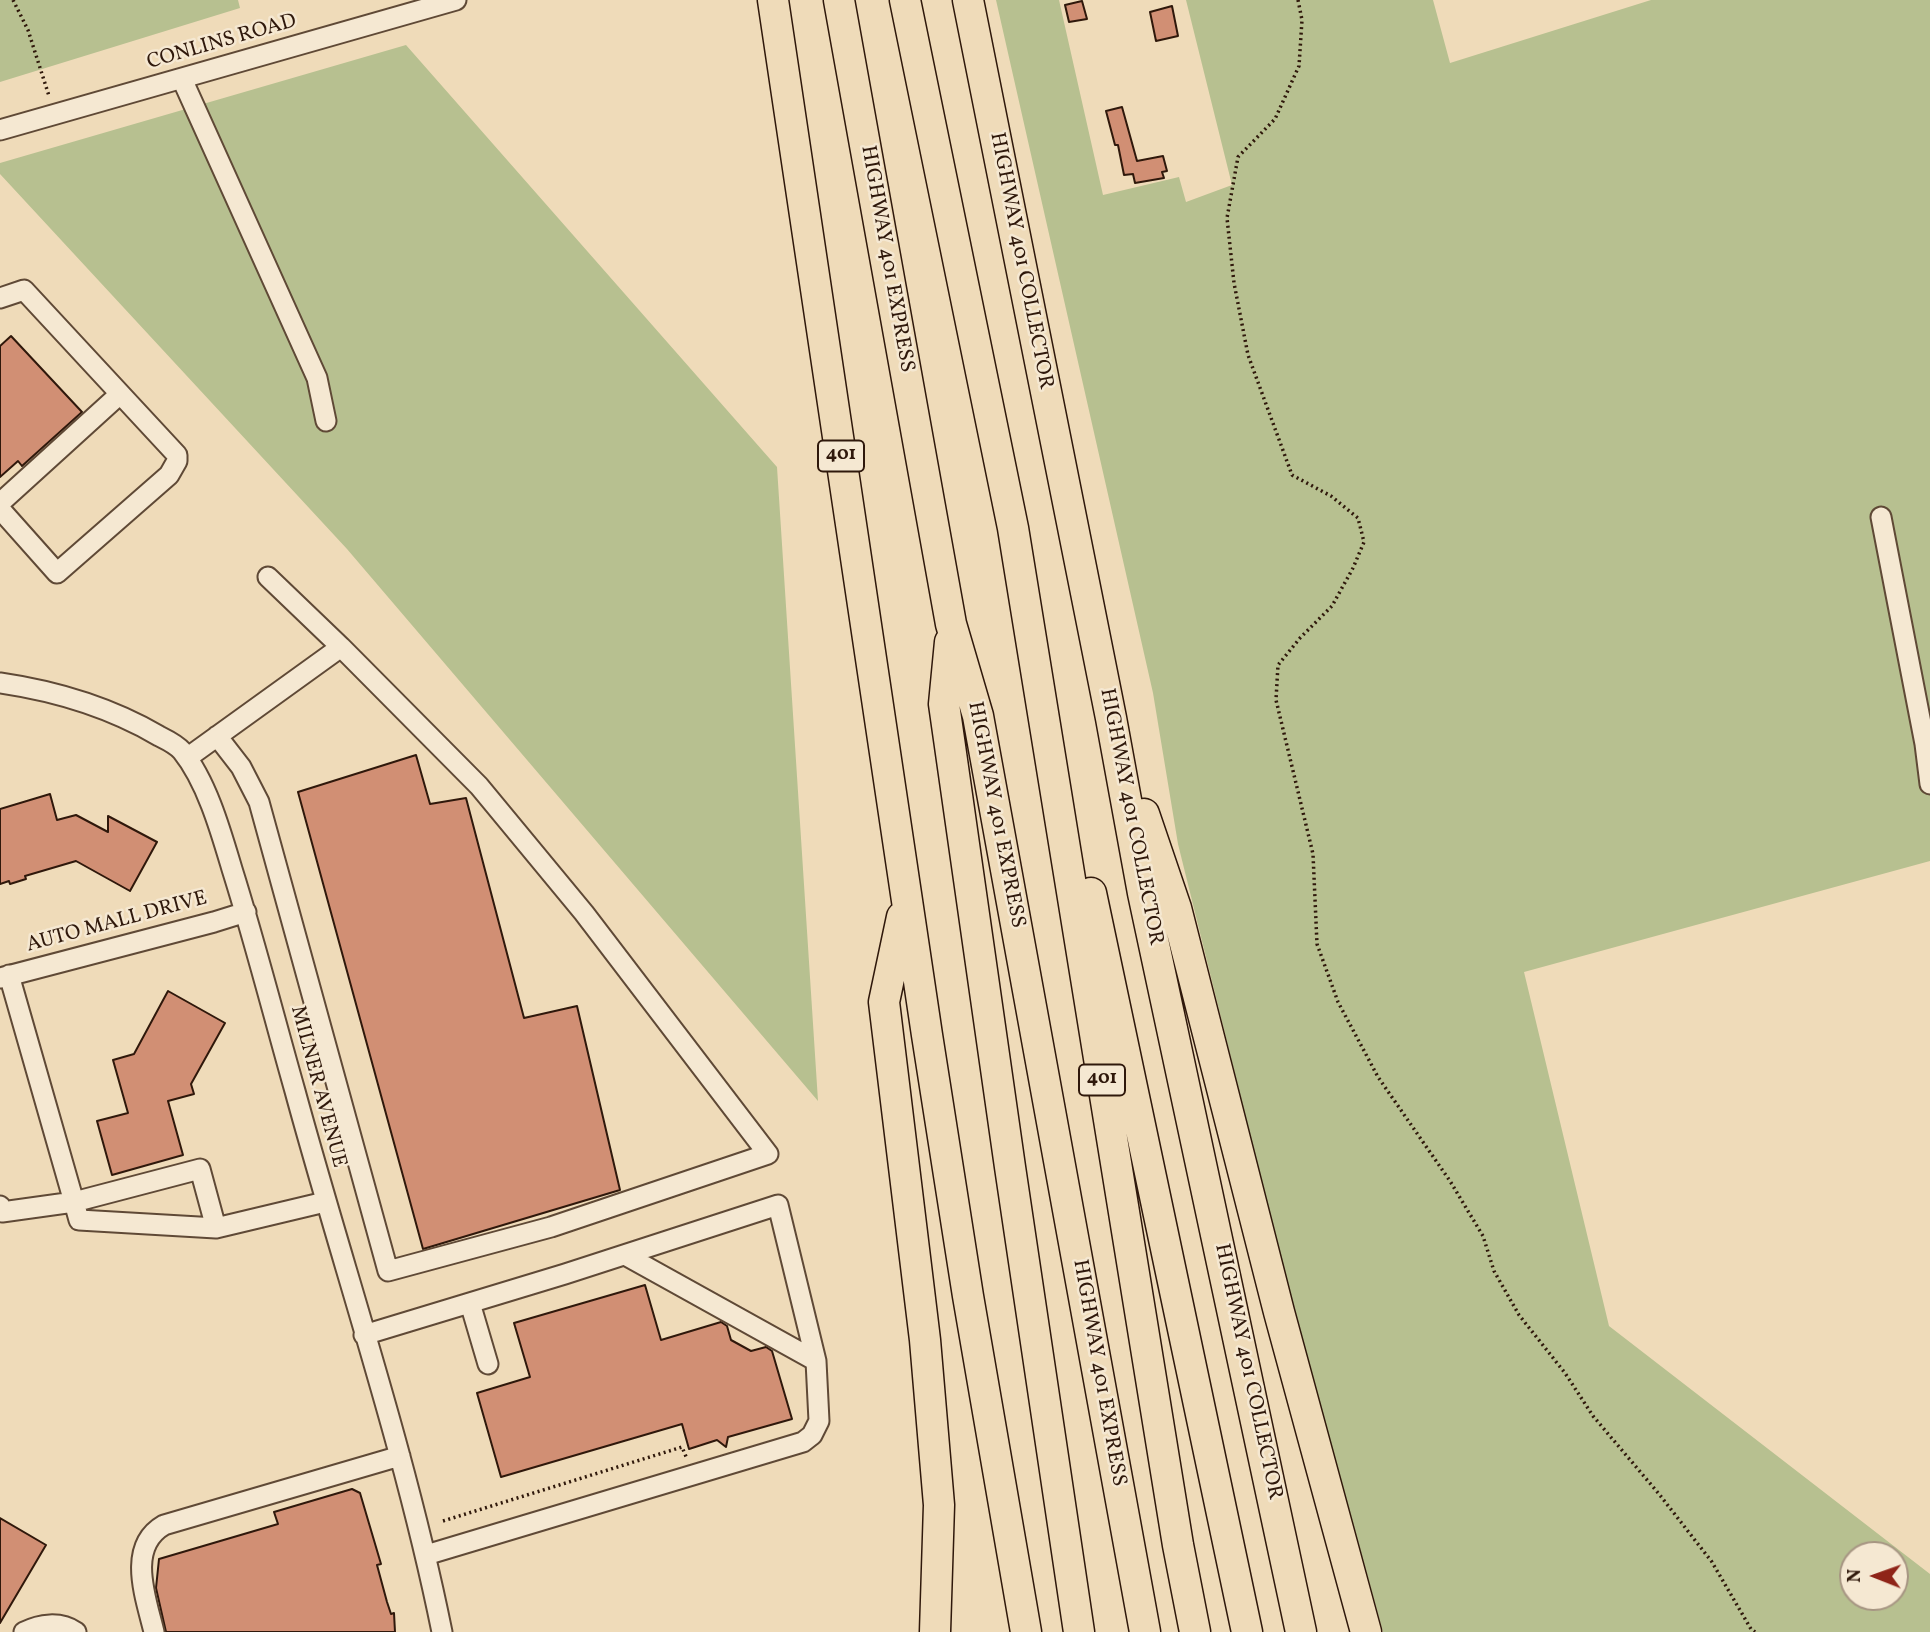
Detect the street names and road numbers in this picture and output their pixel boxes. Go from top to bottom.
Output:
street label: CONLINS ROAD [144,10,300,76]
street label: HIGHWAY 401 COLLECTOR [983,130,1057,392]
street label: HIGHWAY 401 EXPRESS [854,144,918,374]
road number: 401 [818,440,864,471]
street label: HIGHWAY 401 COLLECTOR [1093,686,1167,948]
street label: HIGHWAY 401 EXPRESS [961,700,1029,930]
street label: AUTO MALL DRIVE [24,887,210,959]
street label: MILNER AVENUE [283,1003,351,1171]
road number: 401 [1079,1064,1125,1096]
street label: HIGHWAY 401 COLLECTOR [1208,1242,1286,1502]
street label: HIGHWAY 401 EXPRESS [1066,1258,1130,1488]

